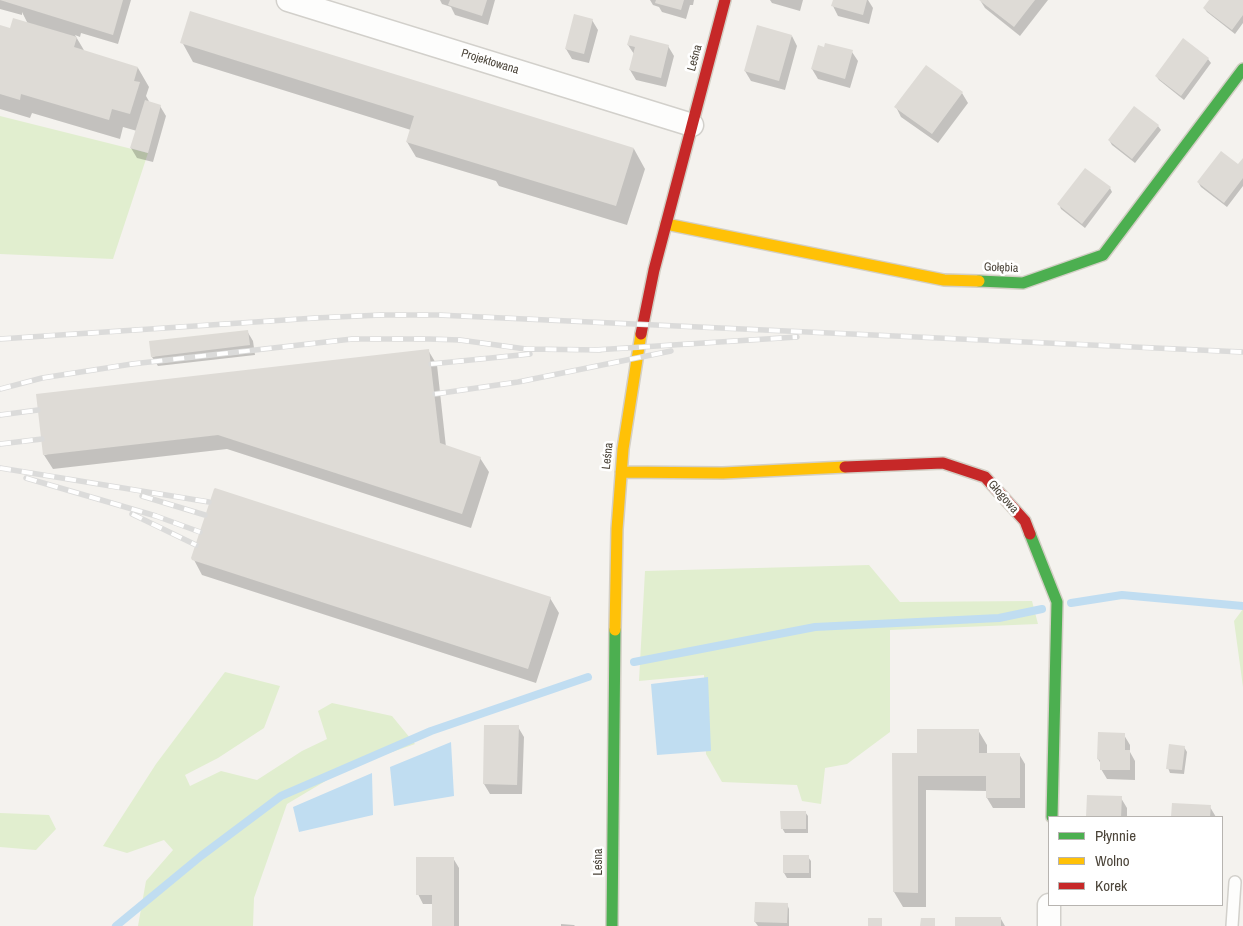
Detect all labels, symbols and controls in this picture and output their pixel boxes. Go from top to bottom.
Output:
street label: Leśna [685,43,705,73]
street label: Projektowana [459,46,521,78]
street label: Gołębia [984,260,1018,276]
street label: Leśna [599,442,617,470]
street label: Głogowa [985,478,1021,516]
legend [1048,816,1223,906]
text: Płynnie [1095,825,1136,846]
street label: Leśna [592,849,606,875]
text: Wolno [1095,850,1130,871]
text: Korek [1095,875,1127,896]

